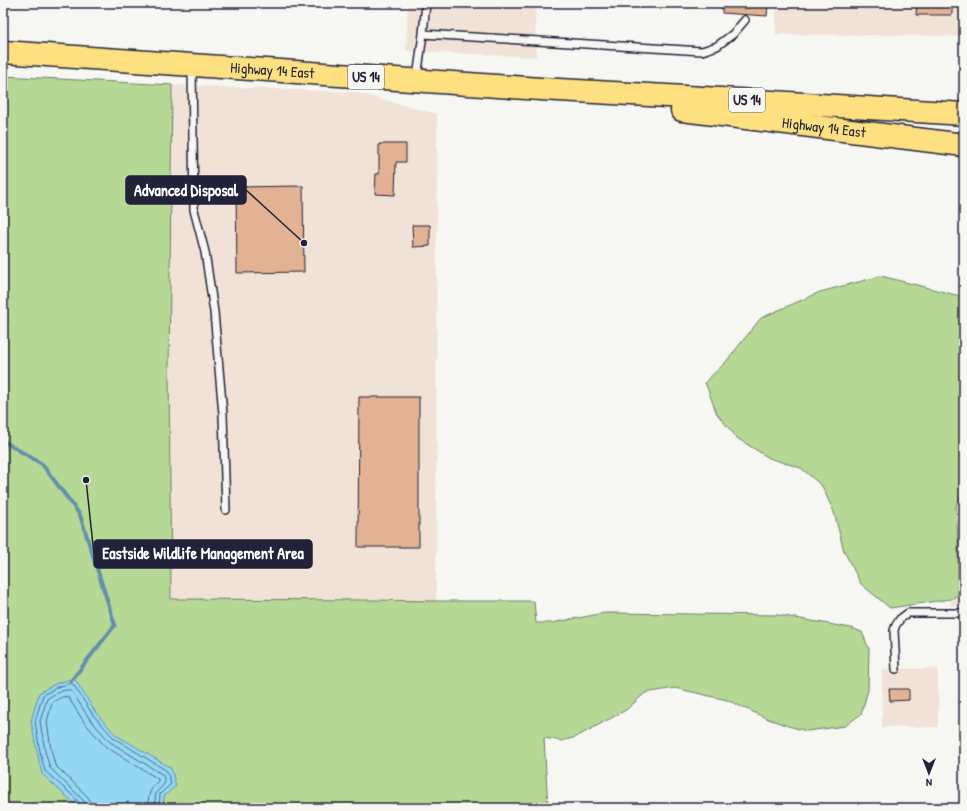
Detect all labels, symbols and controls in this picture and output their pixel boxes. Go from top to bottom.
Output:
street label: Highway 14 East [230,57,316,83]
road number: US 14 [348,65,384,89]
road number: US 14 [729,88,765,112]
street label: Highway 14 East [781,112,868,143]
callout: Advanced Disposal [126,176,246,204]
text: Advanced Disposal [134,179,239,202]
callout: Eastside Wildlife Management Area [94,540,312,568]
text: Eastside Wildlife Management Area [102,542,305,565]
north arrow [909,753,949,793]
text: N [926,776,932,790]

